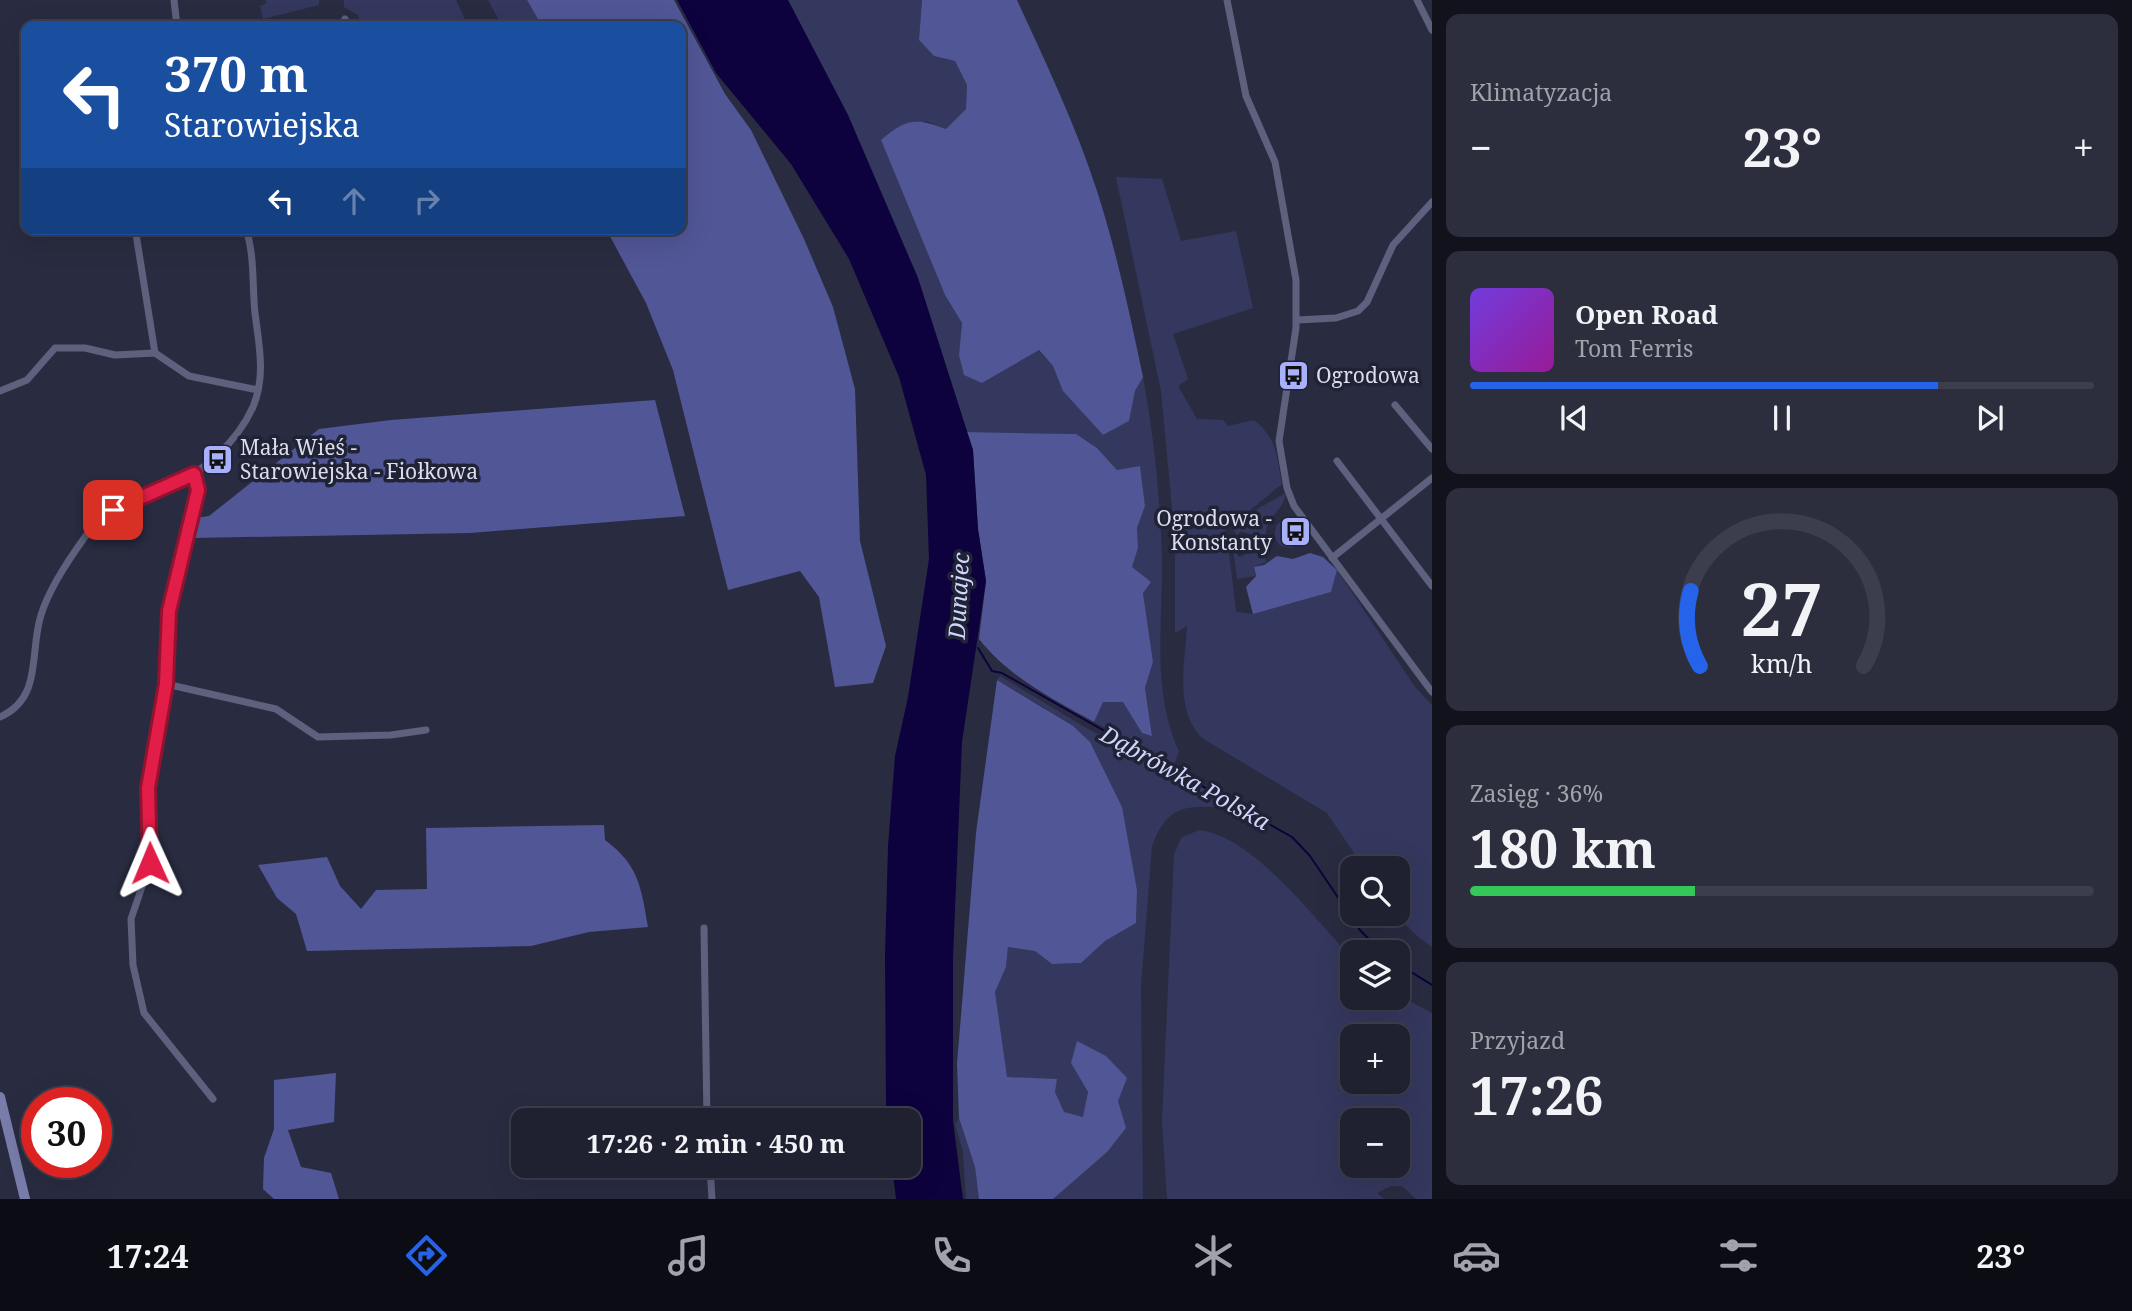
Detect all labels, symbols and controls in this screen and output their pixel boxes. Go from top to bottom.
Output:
text: 370 m [164,40,308,106]
icon: left [49,49,140,140]
text: Klimatyzacja [1470,76,1612,108]
text: Starowiejska [164,103,360,146]
text: 23° [1743,111,1822,182]
text: − [1470,121,1492,173]
text: + [2073,121,2094,173]
icon: left [262,182,300,220]
icon: ahead [335,182,373,220]
icon: right [408,182,446,220]
text: Open Road [1575,296,1718,332]
text: Tom Ferris [1575,332,1693,364]
bus stop icon: Ogrodowa [1276,359,1310,393]
place label: Ogrodowa [1316,361,1420,389]
icon: previous [1555,399,1593,437]
icon: pause [1763,399,1801,437]
icon: next [1971,399,2009,437]
place label: Mała Wieś - Starowiejska - Fiołkowa [240,433,478,485]
bus stop icon: Mała Wieś - Starowiejska - Fiołkowa [200,443,234,477]
pin [83,480,143,540]
icon: arrive [94,491,132,529]
place label: Ogrodowa - Konstanty [1156,504,1272,556]
bus stop icon: Ogrodowa - Konstanty [1278,514,1312,548]
water label: Dunajec [940,551,976,641]
text: 27 [1741,558,1823,657]
text: km/h [1751,645,1813,679]
water label: Dąbrówka Polska [1094,717,1277,837]
text: Zasięg · 36% [1470,777,1603,809]
text: 180 km [1470,812,1656,883]
position arrow [113,826,187,900]
map controls [1340,856,1410,1178]
button: search [1340,856,1410,926]
button: layers [1340,940,1410,1010]
button: + [1340,1024,1410,1094]
text: Przyjazd [1470,1024,1565,1056]
text: 17:26 [1470,1059,1603,1130]
speed limit sign: 30 [21,1087,112,1178]
button: − [1340,1108,1410,1178]
text: 17:26 · 2 min · 450 m [586,1125,846,1161]
icon: directions [402,1231,451,1280]
icon: music [664,1231,713,1280]
icon: phone [927,1231,976,1280]
icon: climate [1189,1231,1238,1280]
icon: car [1452,1231,1501,1280]
icon: filters [1714,1231,1763,1280]
text: 17:24 [107,1234,189,1277]
text: 23° [1976,1234,2025,1277]

